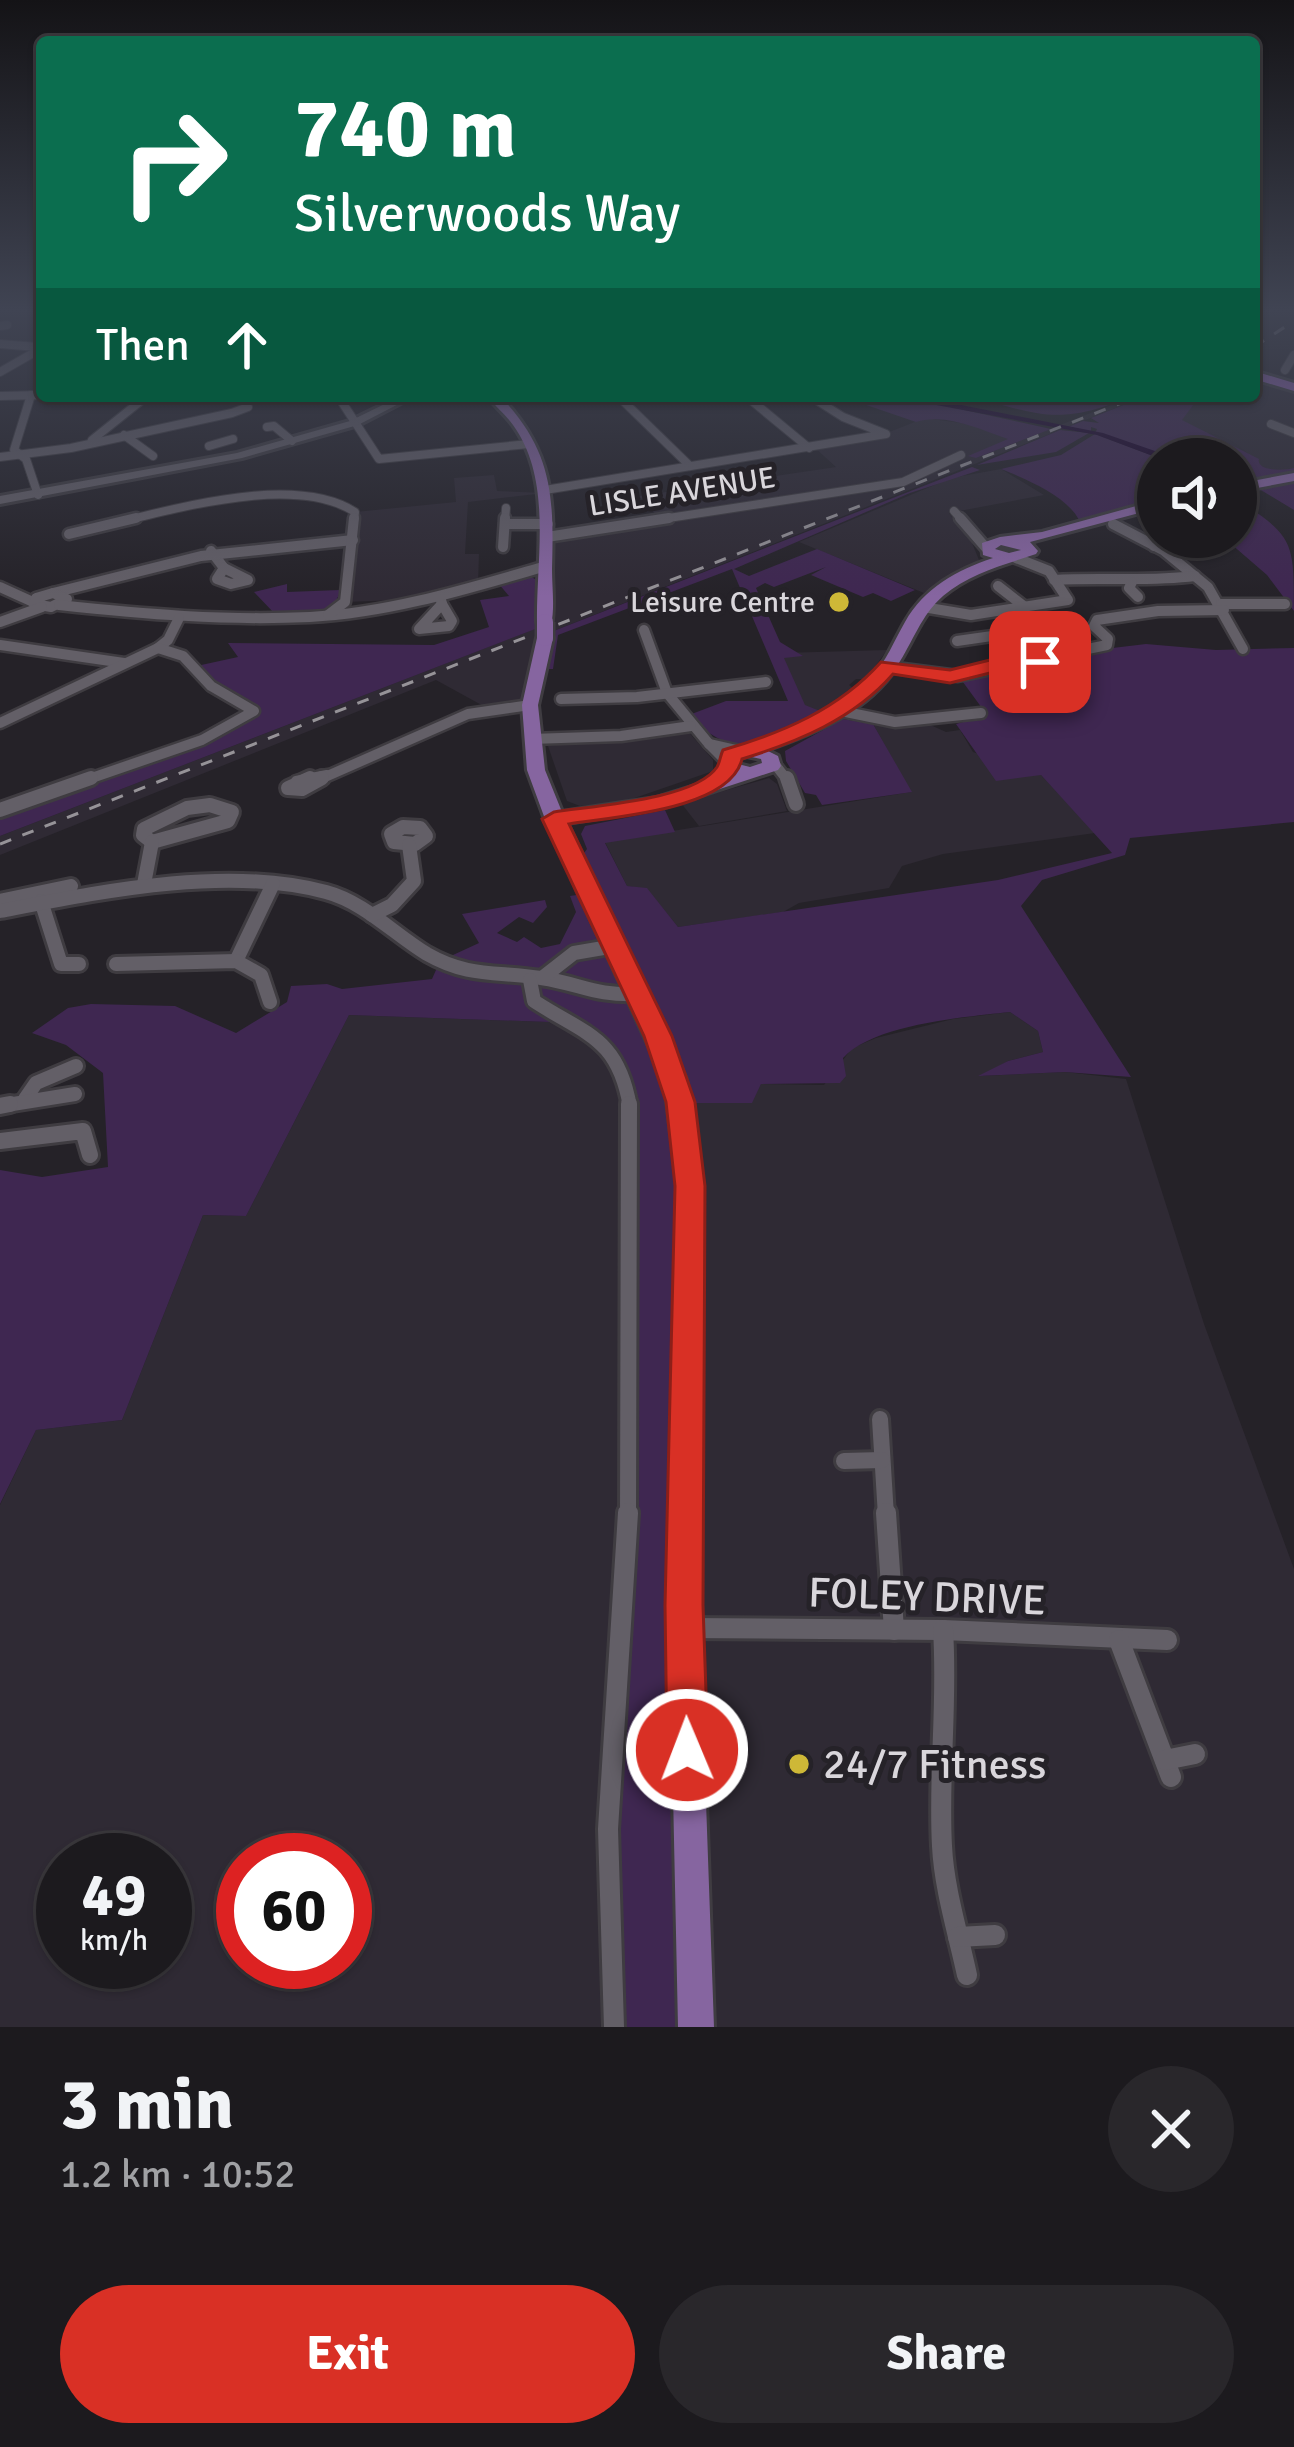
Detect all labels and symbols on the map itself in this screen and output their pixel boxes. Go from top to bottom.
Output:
street label: LISLE AVENUE [586,459,778,525]
place label: Leisure Centre [630,584,815,621]
marker: Leisure Centre [826,589,852,615]
pin [989,611,1091,713]
street label: FOLEY DRIVE [807,1567,1047,1627]
position arrow [624,1687,750,1813]
place label: 24/7 Fitness [823,1739,1046,1790]
marker: 24/7 Fitness [786,1751,812,1777]
speed limit sign: 60 [216,1833,372,1989]

